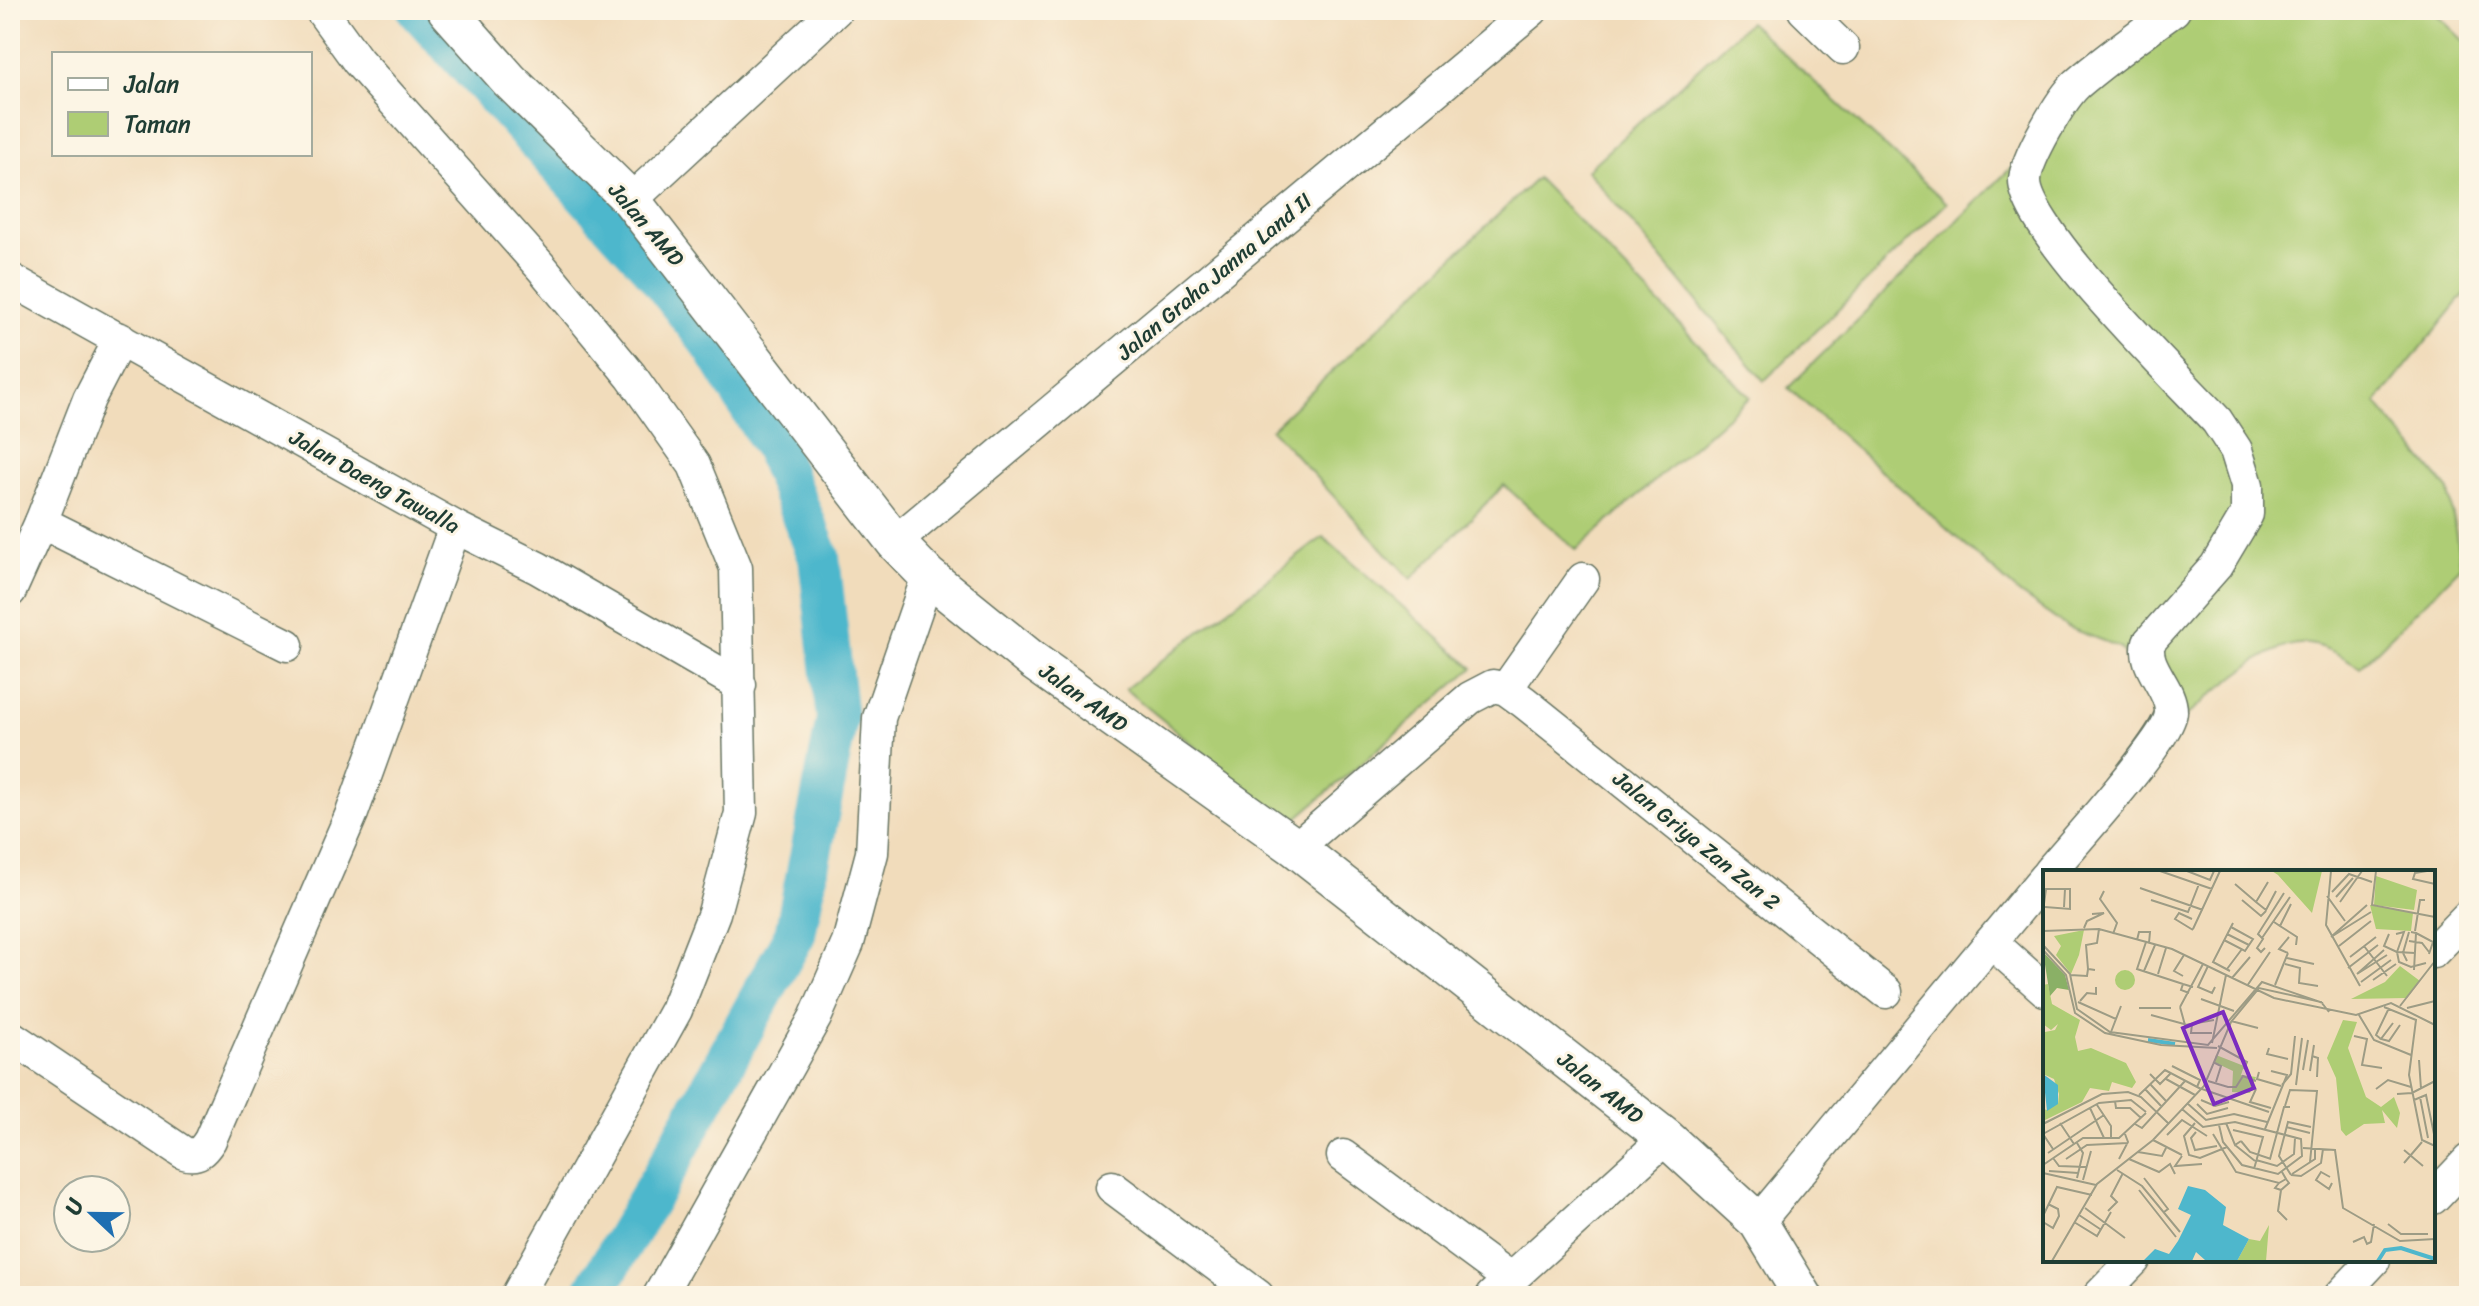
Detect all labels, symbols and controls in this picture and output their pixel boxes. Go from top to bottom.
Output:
legend [52,52,312,156]
text: Jalan [123,63,179,105]
text: Taman [124,103,191,145]
street label: Jalan AMD [598,172,695,276]
street label: Jalan Graha Janna Land II [1107,182,1321,371]
street label: Jalan Daeng Tawalla [281,418,467,545]
street label: Jalan AMD [1030,652,1137,743]
street label: Jalan Griya Zan Zan 2 [1603,760,1790,921]
inset map [2043,870,2435,1262]
street label: Jalan AMD [1548,1040,1653,1134]
north arrow [52,1174,132,1254]
text: U [53,1191,95,1221]

